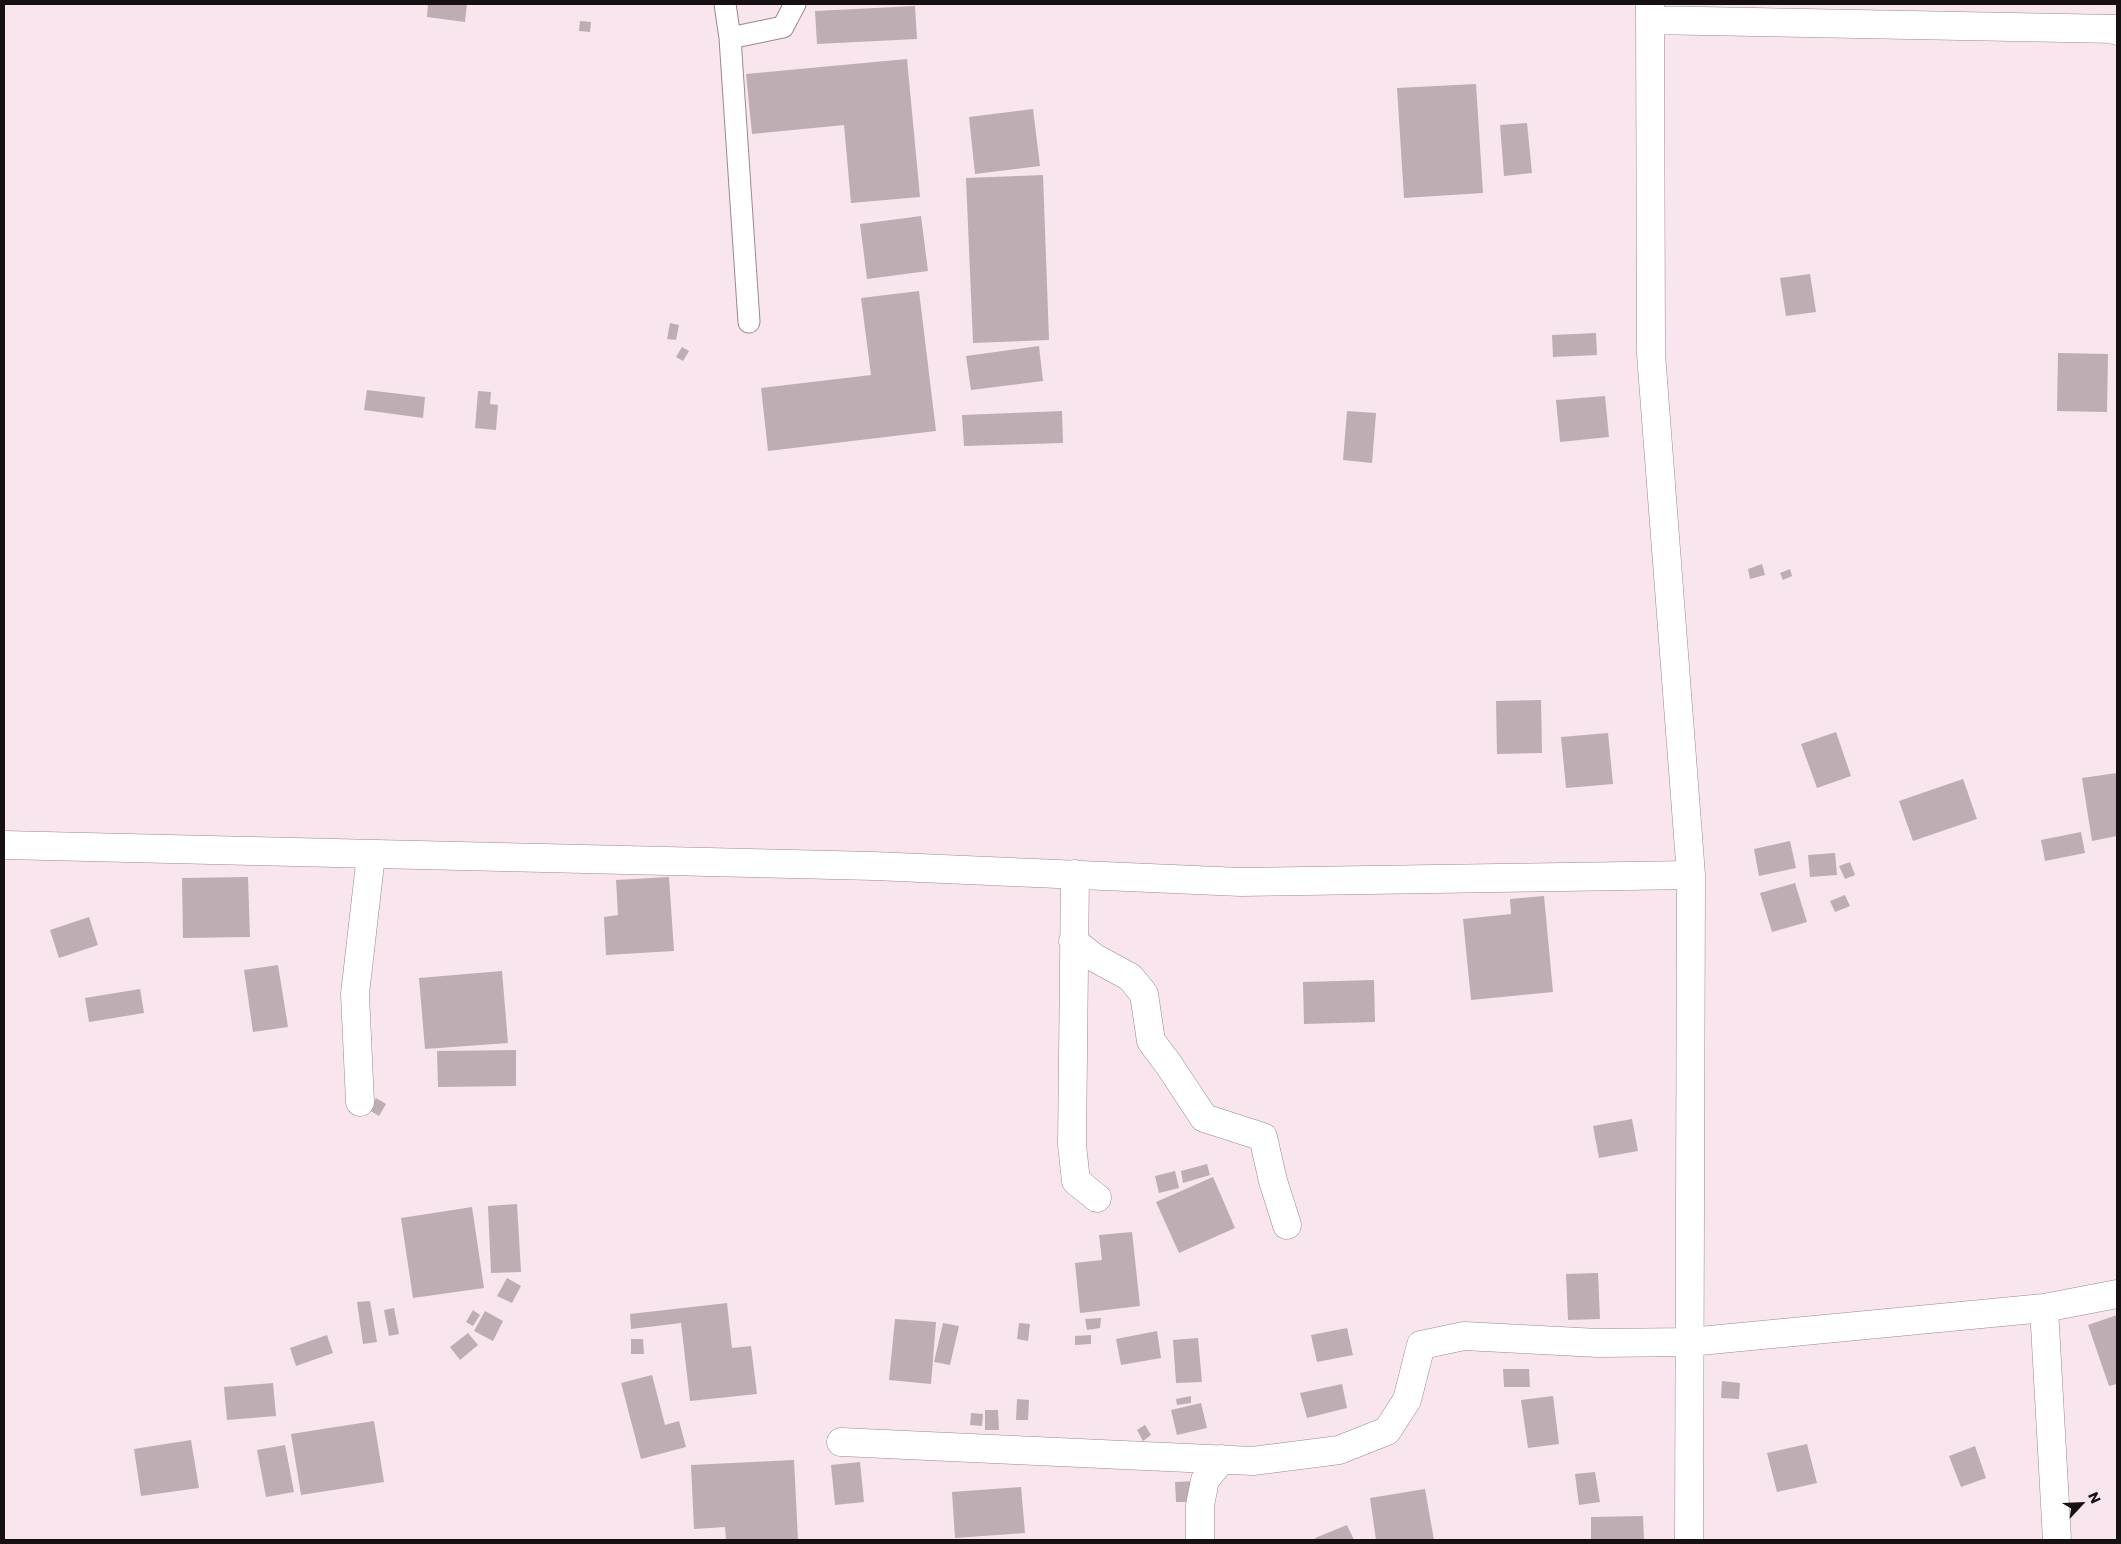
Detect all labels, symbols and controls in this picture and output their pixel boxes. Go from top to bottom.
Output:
north arrow [2056,1479,2106,1529]
text: N [2083,1489,2106,1507]

